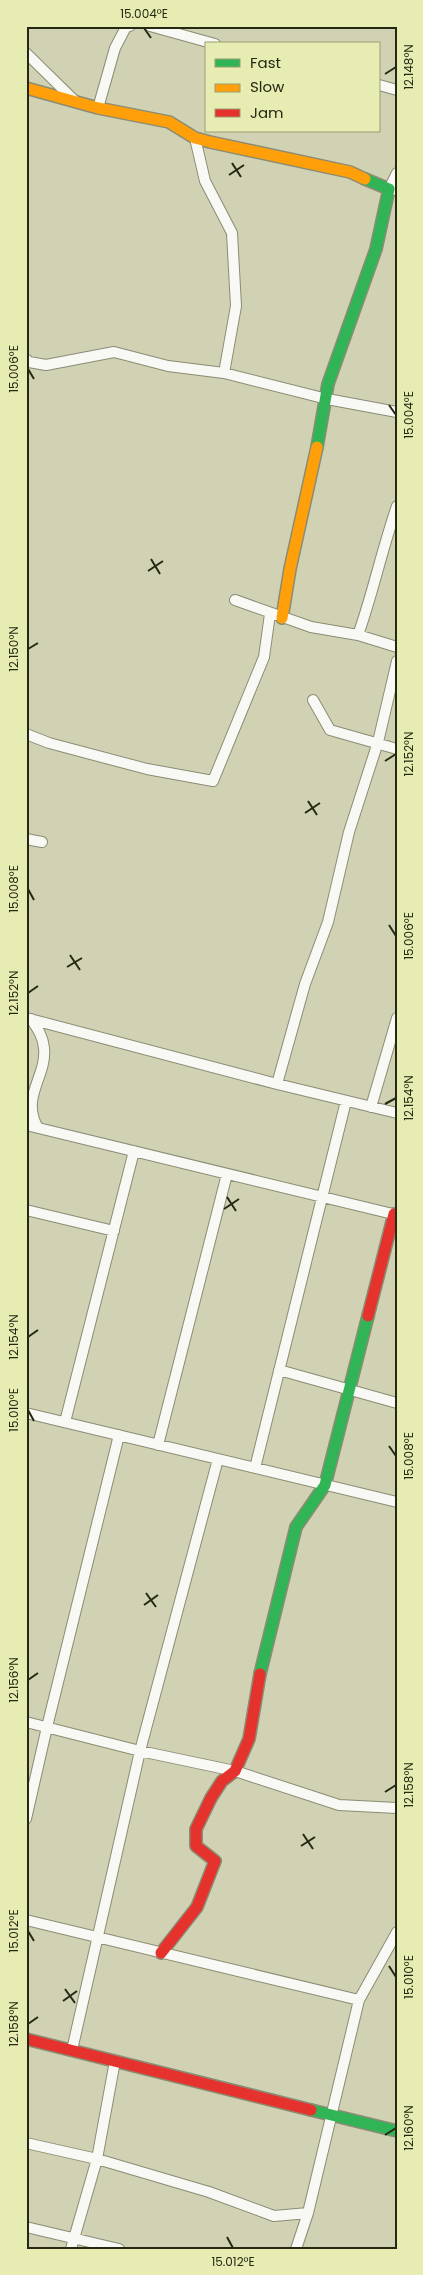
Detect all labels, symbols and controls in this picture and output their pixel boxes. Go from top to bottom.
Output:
text: 15.004°E [120,5,168,22]
legend [205,42,380,132]
text: 12.148°N [400,44,417,90]
text: Fast [250,52,281,73]
text: Slow [250,76,285,97]
text: Jam [250,102,284,123]
text: 15.006°E [5,345,22,393]
text: 15.004°E [400,391,417,439]
text: 12.150°N [5,626,22,672]
text: 12.152°N [400,732,417,776]
text: 15.008°E [5,865,22,913]
text: 15.006°E [400,912,417,960]
text: 12.152°N [5,971,22,1015]
text: 12.154°N [400,1075,417,1121]
text: 12.154°N [5,1314,22,1360]
text: 15.010°E [5,1388,22,1432]
text: 15.008°E [400,1432,417,1480]
text: 12.156°N [5,1657,22,1703]
text: 12.158°N [400,1762,417,1808]
text: 15.012°E [5,1909,22,1953]
text: 15.010°E [400,1955,417,1999]
text: 12.158°N [5,2001,22,2047]
text: 12.160°N [400,2105,417,2151]
text: 15.012°E [211,2253,255,2270]

